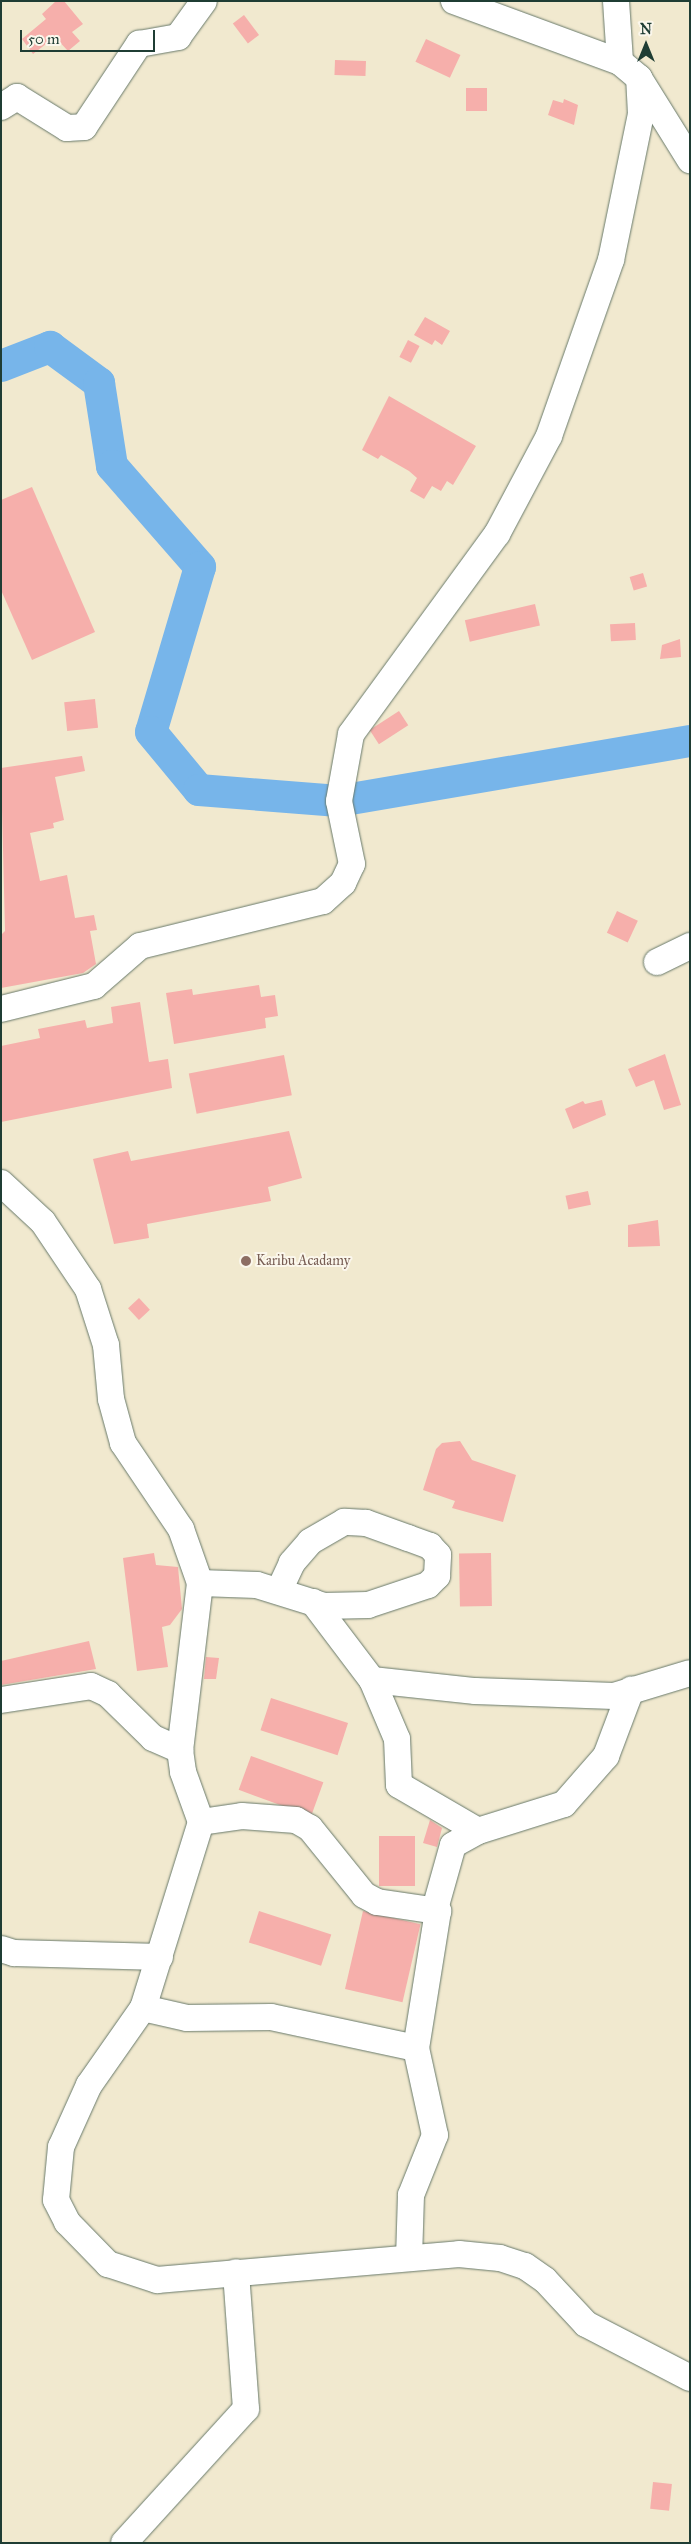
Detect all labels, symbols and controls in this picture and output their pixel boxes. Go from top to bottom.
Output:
scale bar [22,20,158,52]
north arrow [621,20,671,70]
text: N [640,21,652,38]
text: 50 m [28,30,60,48]
place label: Karibu Acadamy [256,1253,350,1269]
marker: Karibu Acadamy [240,1255,252,1267]

